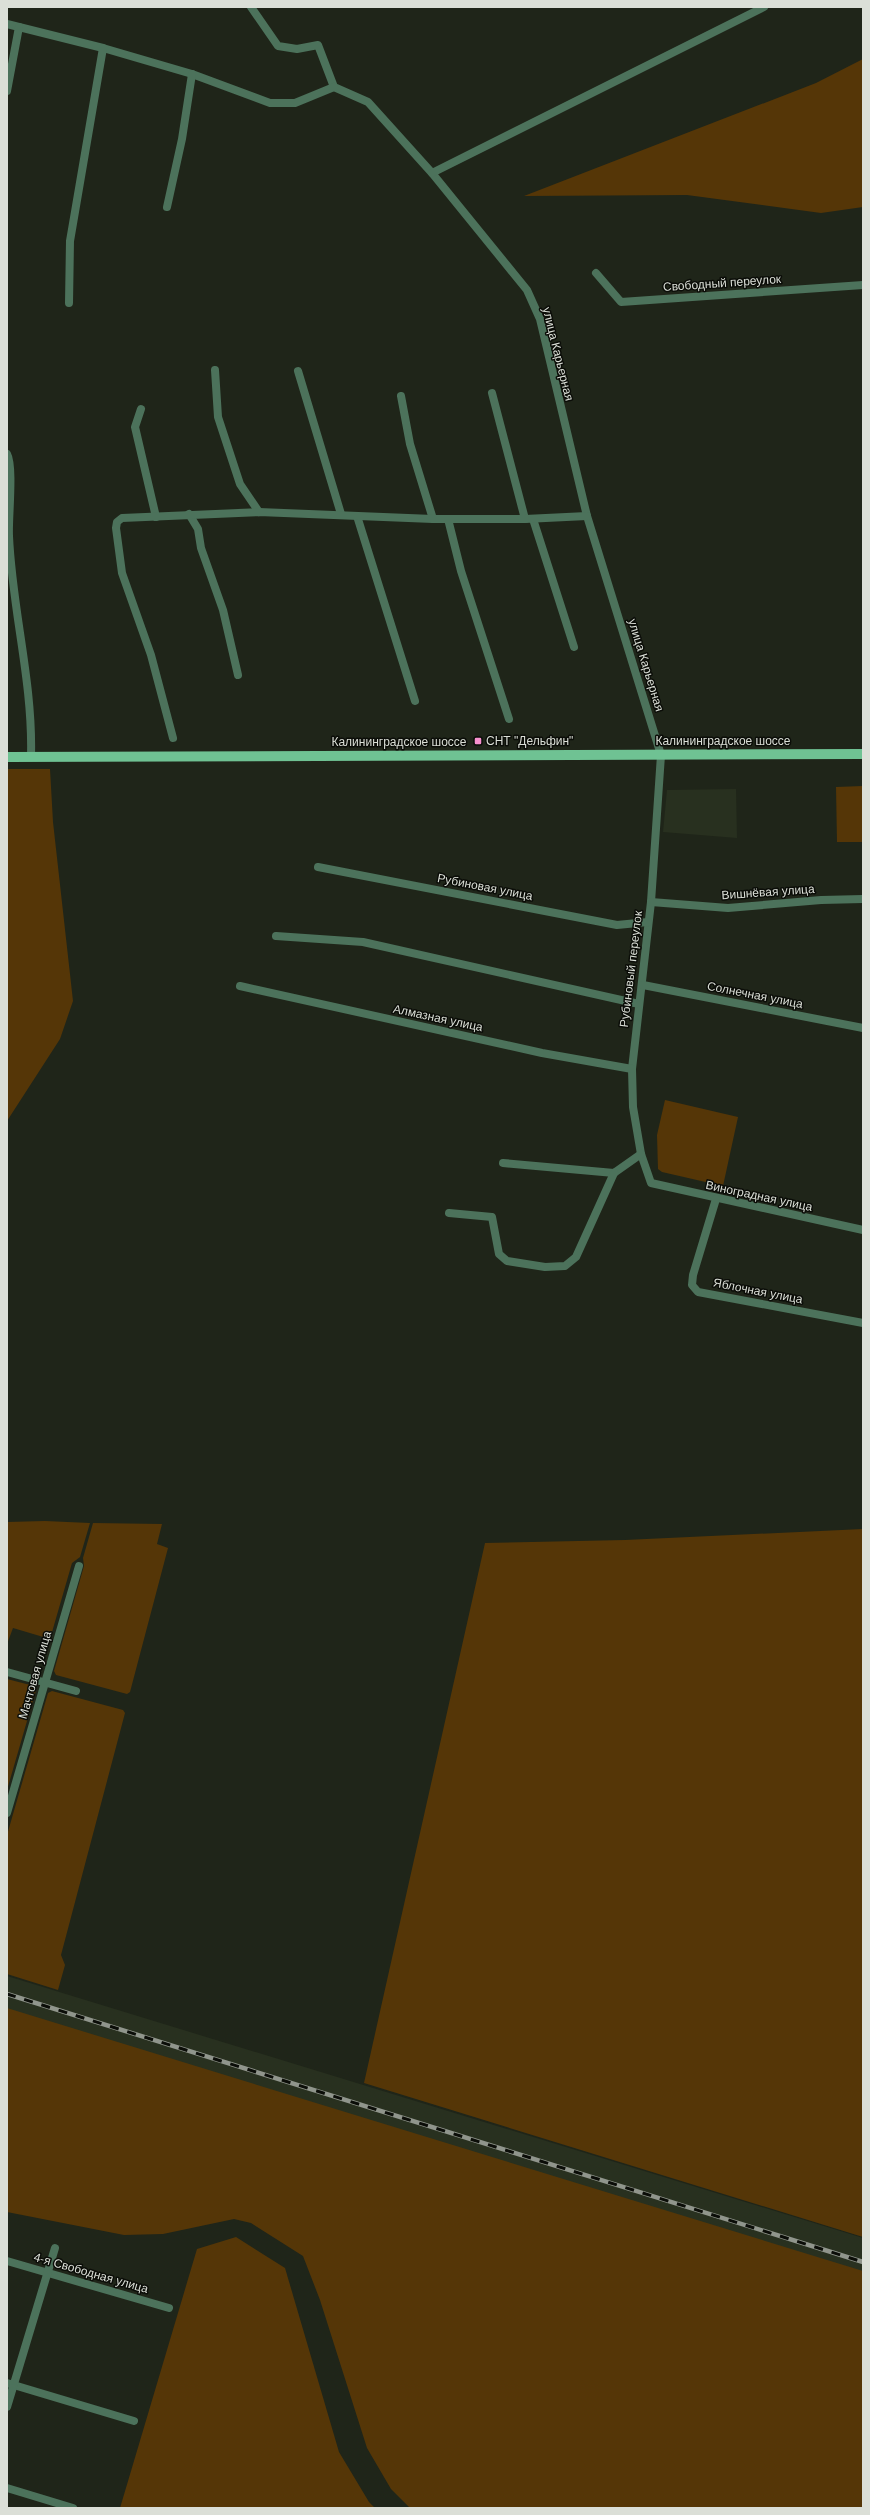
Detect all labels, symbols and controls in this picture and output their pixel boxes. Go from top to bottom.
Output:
street label: Свободный переулок [662,272,782,294]
street label: улица Карьерная [540,306,576,402]
street label: улица Карьерная [625,617,667,713]
place label: СНТ "Дельфин" [486,734,573,748]
street label: Калининградское шоссе [655,734,791,748]
street label: Калининградское шоссе [331,735,467,749]
marker: СНТ "Дельфин" [473,736,483,746]
street label: Рубиновая улица [436,871,534,903]
street label: Вишнёвая улица [721,882,815,902]
street label: Рубиновый переулок [617,909,645,1028]
street label: Солнечная улица [706,979,804,1011]
street label: Алмазная улица [392,1002,484,1034]
street label: Виноградная улица [704,1178,814,1214]
street label: Яблочная улица [712,1275,804,1307]
street label: Мачтовая улица [16,1629,54,1720]
street label: 4-я Свободная улица [32,2250,150,2296]

